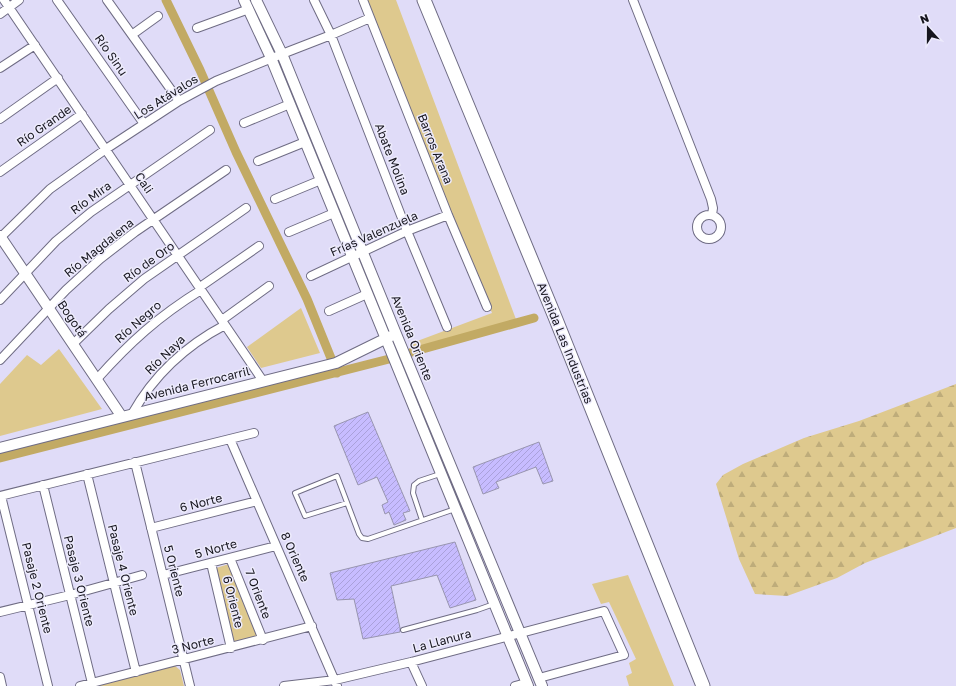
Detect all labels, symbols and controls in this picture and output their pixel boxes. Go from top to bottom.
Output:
north arrow [908,8,948,48]
text: N [918,11,930,26]
street label: Río Sinu [92,31,131,78]
street label: Los Atávalos [131,71,200,122]
street label: Río Grande [14,101,74,150]
street label: Barros Arana [415,112,456,186]
street label: Abate Molina [372,121,413,197]
street label: Cali [132,169,157,196]
street label: Río Mira [68,178,114,217]
street label: Frías Valenzuela [328,208,420,260]
street label: Río Magdalena [61,215,136,280]
street label: Río de Oro [120,238,177,285]
street label: Avenida Las Industrias [534,280,597,406]
street label: Avenida Oriente [388,293,437,383]
street label: Bogotá [55,297,90,340]
street label: Río Negro [111,297,164,346]
street label: Río Naya [141,332,188,378]
street label: Avenida Ferrocarril [142,363,252,404]
street label: 6 Norte [178,490,224,515]
street label: Pasaje 4 Oriente [105,522,142,617]
street label: 8 Oriente [278,530,313,584]
street label: Pasaje 3 Oriente [61,534,98,628]
street label: 5 Norte [193,536,239,561]
street label: Pasaje 2 Oriente [19,541,56,635]
street label: 5 Oriente [161,543,188,598]
street label: 7 Oriente [242,567,275,621]
street label: 6 Oriente [220,574,247,629]
street label: La Llanura [411,625,473,656]
street label: 3 Norte [170,632,216,657]

